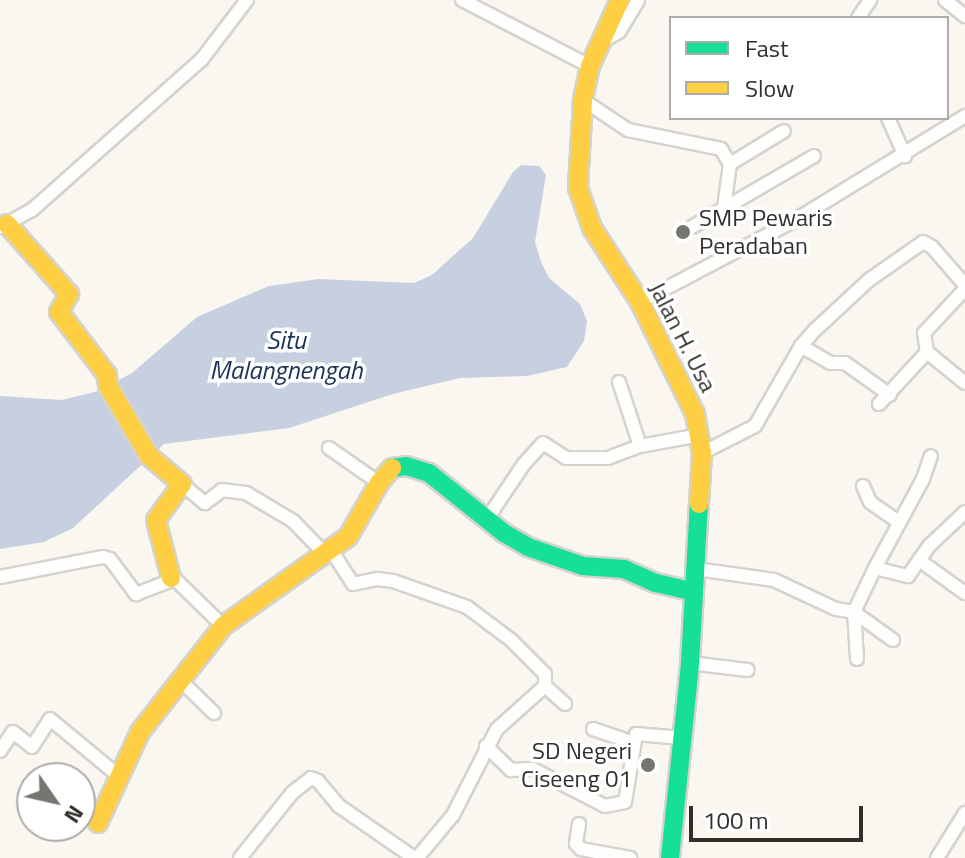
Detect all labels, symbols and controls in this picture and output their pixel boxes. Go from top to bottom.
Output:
legend [669,16,949,120]
text: Fast [745,30,788,66]
text: Slow [745,70,794,106]
place label: SMP Pewaris Peradaban [699,204,833,260]
marker: SMP Pewaris Peradaban [674,223,692,241]
street label: Jalan H. Usa [643,277,723,397]
water label: Situ Malangnengah [210,324,362,386]
place label: SD Negeri Ciseeng 01 [521,737,632,793]
marker: SD Negeri Ciseeng 01 [639,756,657,774]
north arrow [16,762,96,842]
scale bar [693,790,867,840]
text: N [56,798,93,830]
text: 100 m [703,802,769,838]

